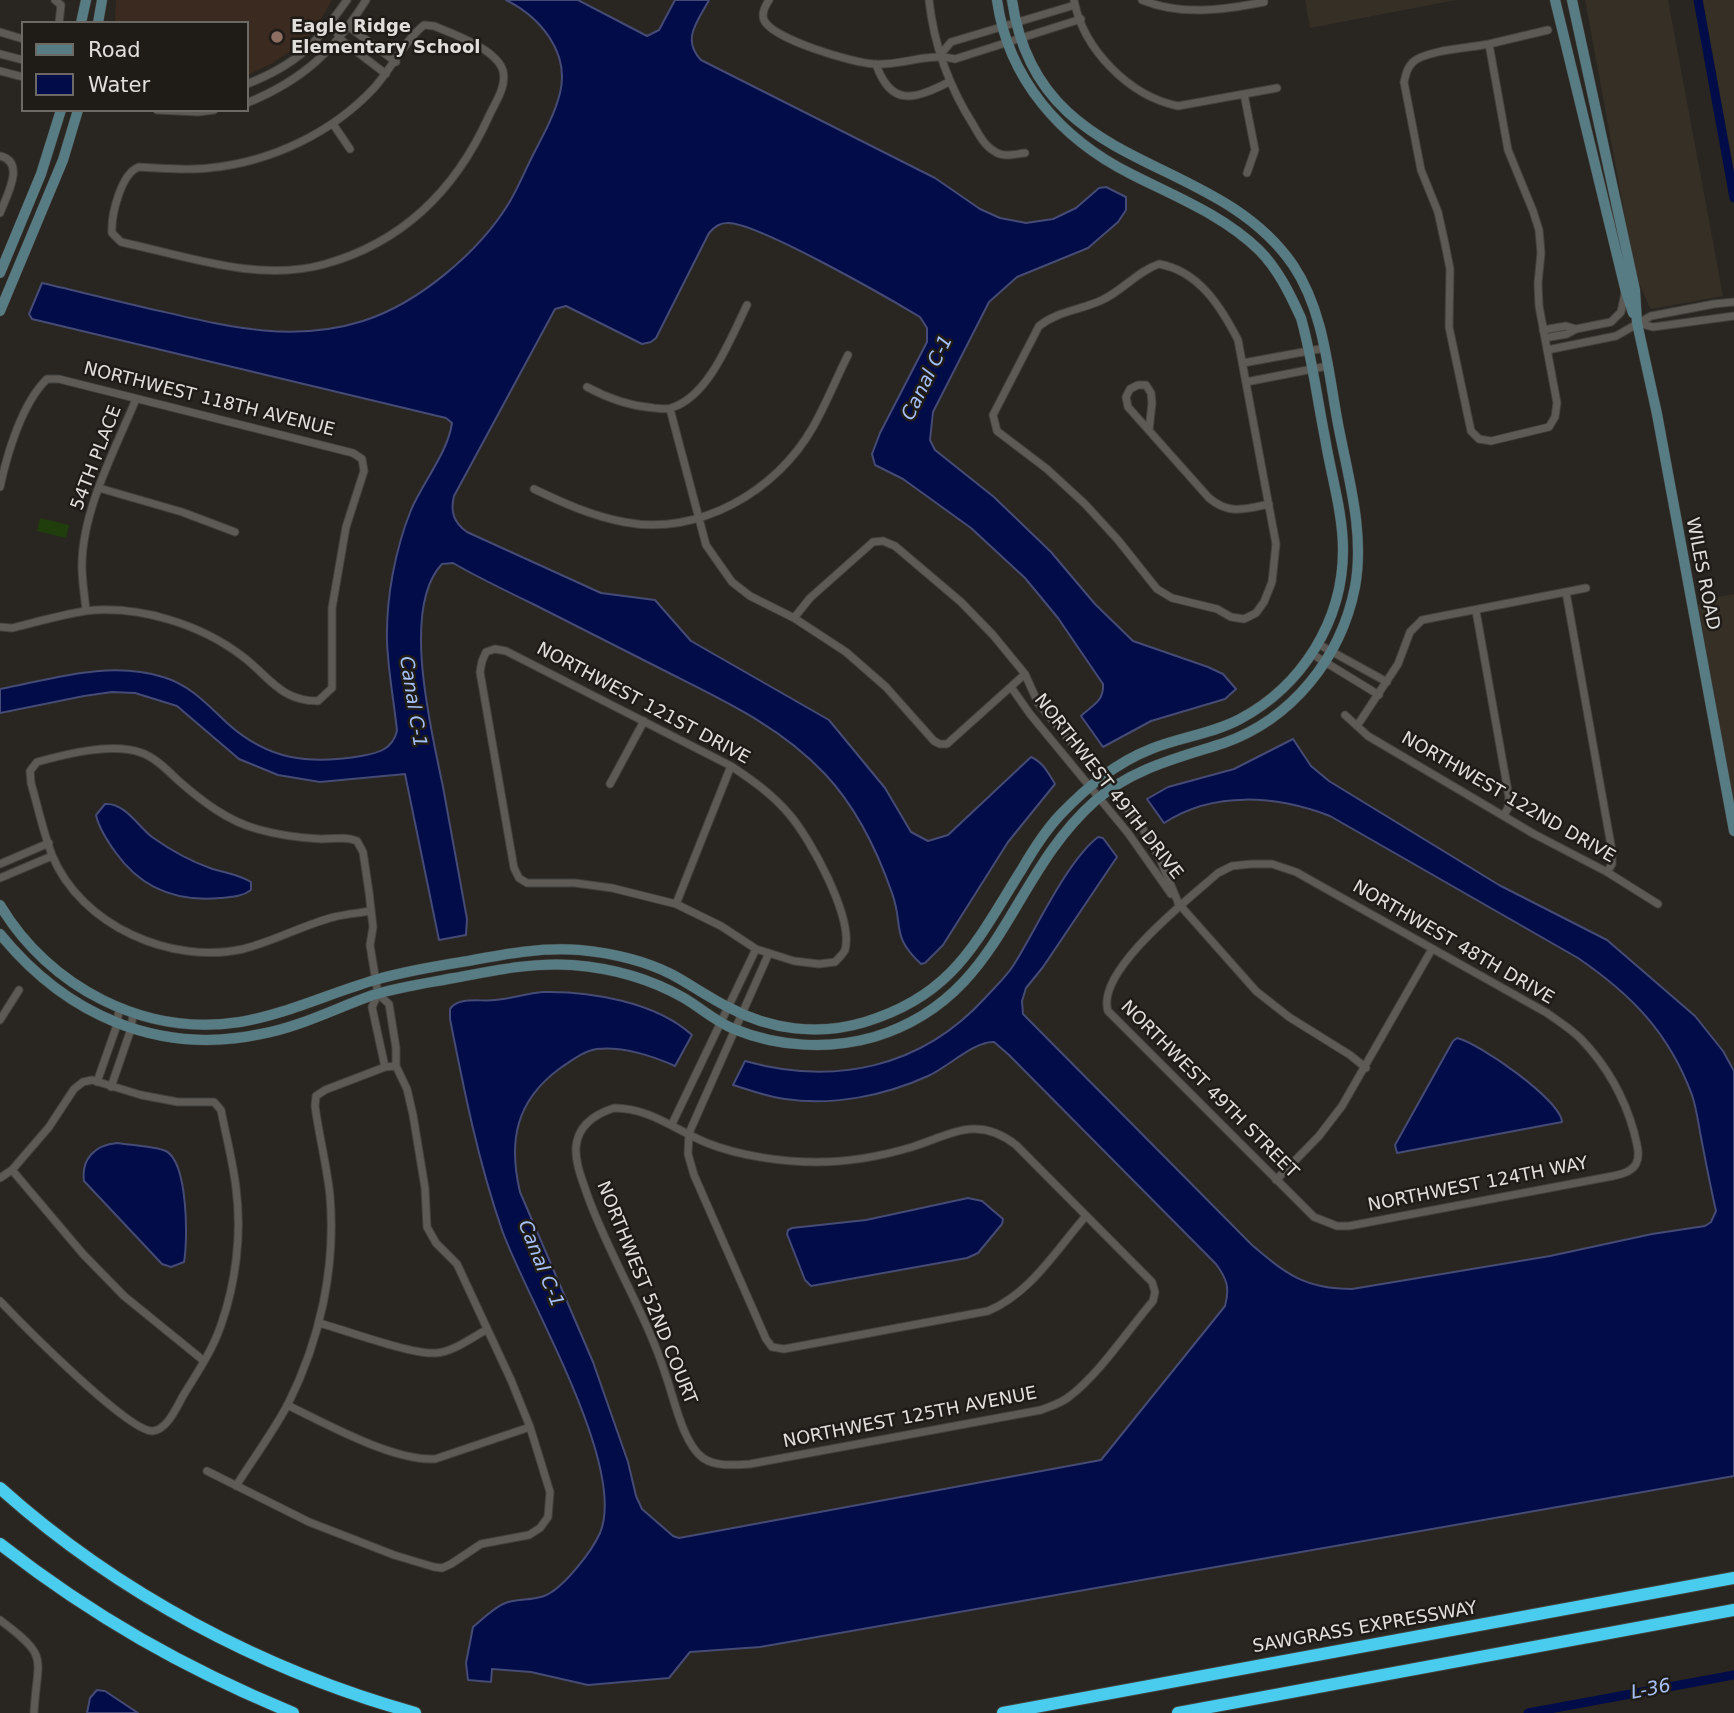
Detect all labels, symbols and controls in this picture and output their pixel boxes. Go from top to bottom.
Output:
place label: Eagle Ridge Elementary School [291,16,480,58]
legend [21,21,248,112]
marker: Eagle Ridge Elementary School [269,29,285,45]
text: Road [88,38,141,62]
text: Water [88,73,150,97]
water label: Canal C-1 [898,332,958,424]
street label: NORTHWEST 118TH AVENUE [81,358,337,442]
street label: 54TH PLACE [67,403,127,513]
street label: WILES ROAD [1681,516,1723,632]
street label: NORTHWEST 121ST DRIVE [533,638,753,770]
water label: Canal C-1 [394,655,430,749]
street label: NORTHWEST 49TH DRIVE [1029,690,1187,884]
street label: NORTHWEST 122ND DRIVE [1397,728,1619,868]
street label: NORTHWEST 48TH DRIVE [1348,876,1558,1010]
street label: NORTHWEST 49TH STREET [1116,997,1302,1183]
street label: NORTHWEST 124TH WAY [1366,1153,1590,1217]
street label: NORTHWEST 52ND COURT [591,1178,701,1408]
water label: Canal C-1 [512,1217,568,1311]
street label: NORTHWEST 125TH AVENUE [781,1383,1039,1453]
street label: SAWGRASS EXPRESSWAY [1251,1598,1479,1658]
water label: L-36 [1629,1675,1673,1705]

